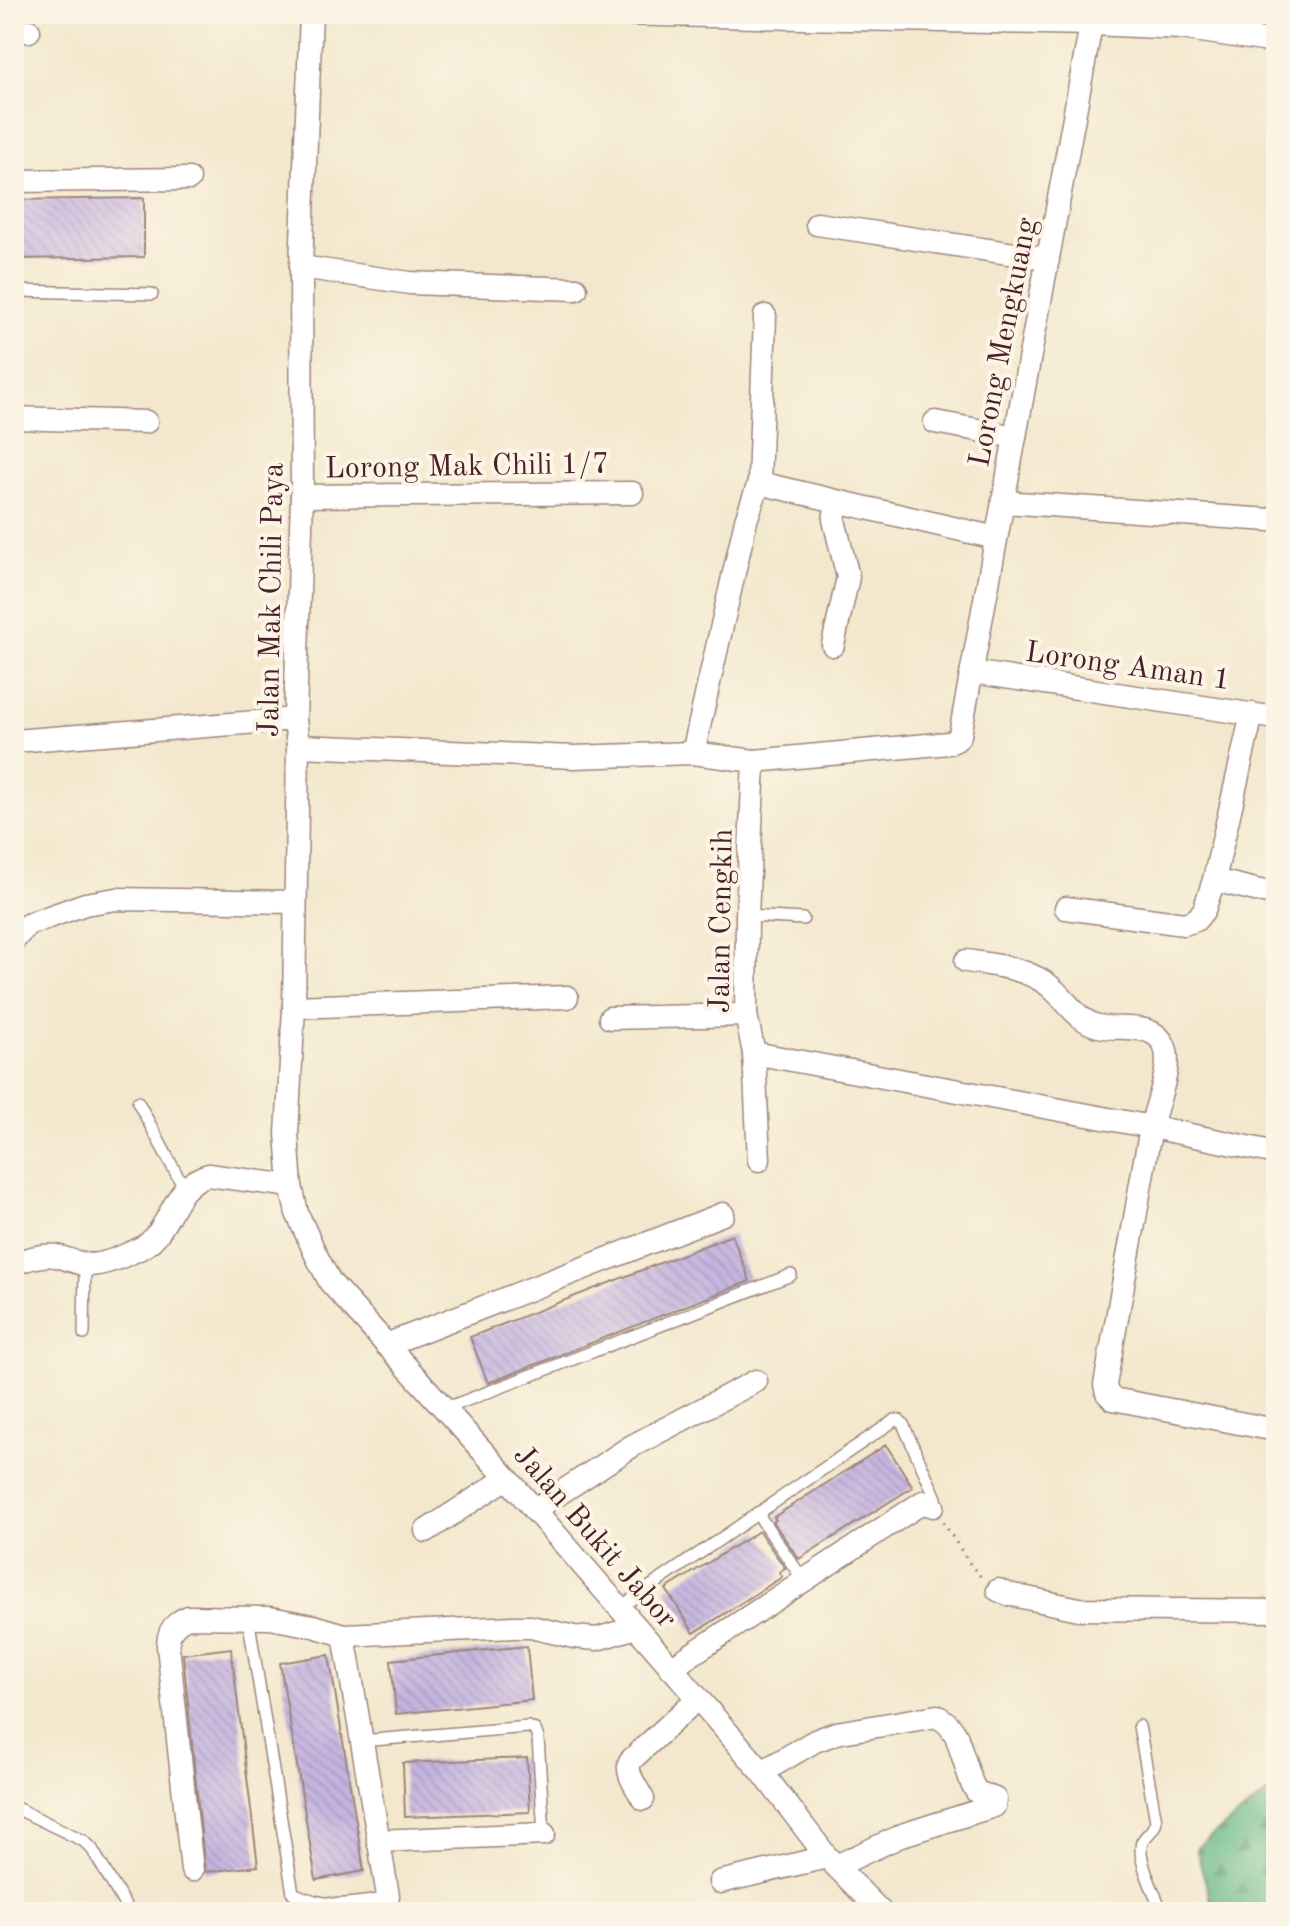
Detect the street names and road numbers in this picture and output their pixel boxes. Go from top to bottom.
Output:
street label: Lorong Mengkuang [965,215,1043,469]
street label: Lorong Mak Chili 1/7 [325,450,609,484]
street label: Jalan Mak Chili Paya [255,462,289,738]
street label: Lorong Aman 1 [1023,638,1232,696]
street label: Jalan Cengkih [705,828,739,1014]
street label: Jalan Bukit Jabor [507,1440,682,1634]

